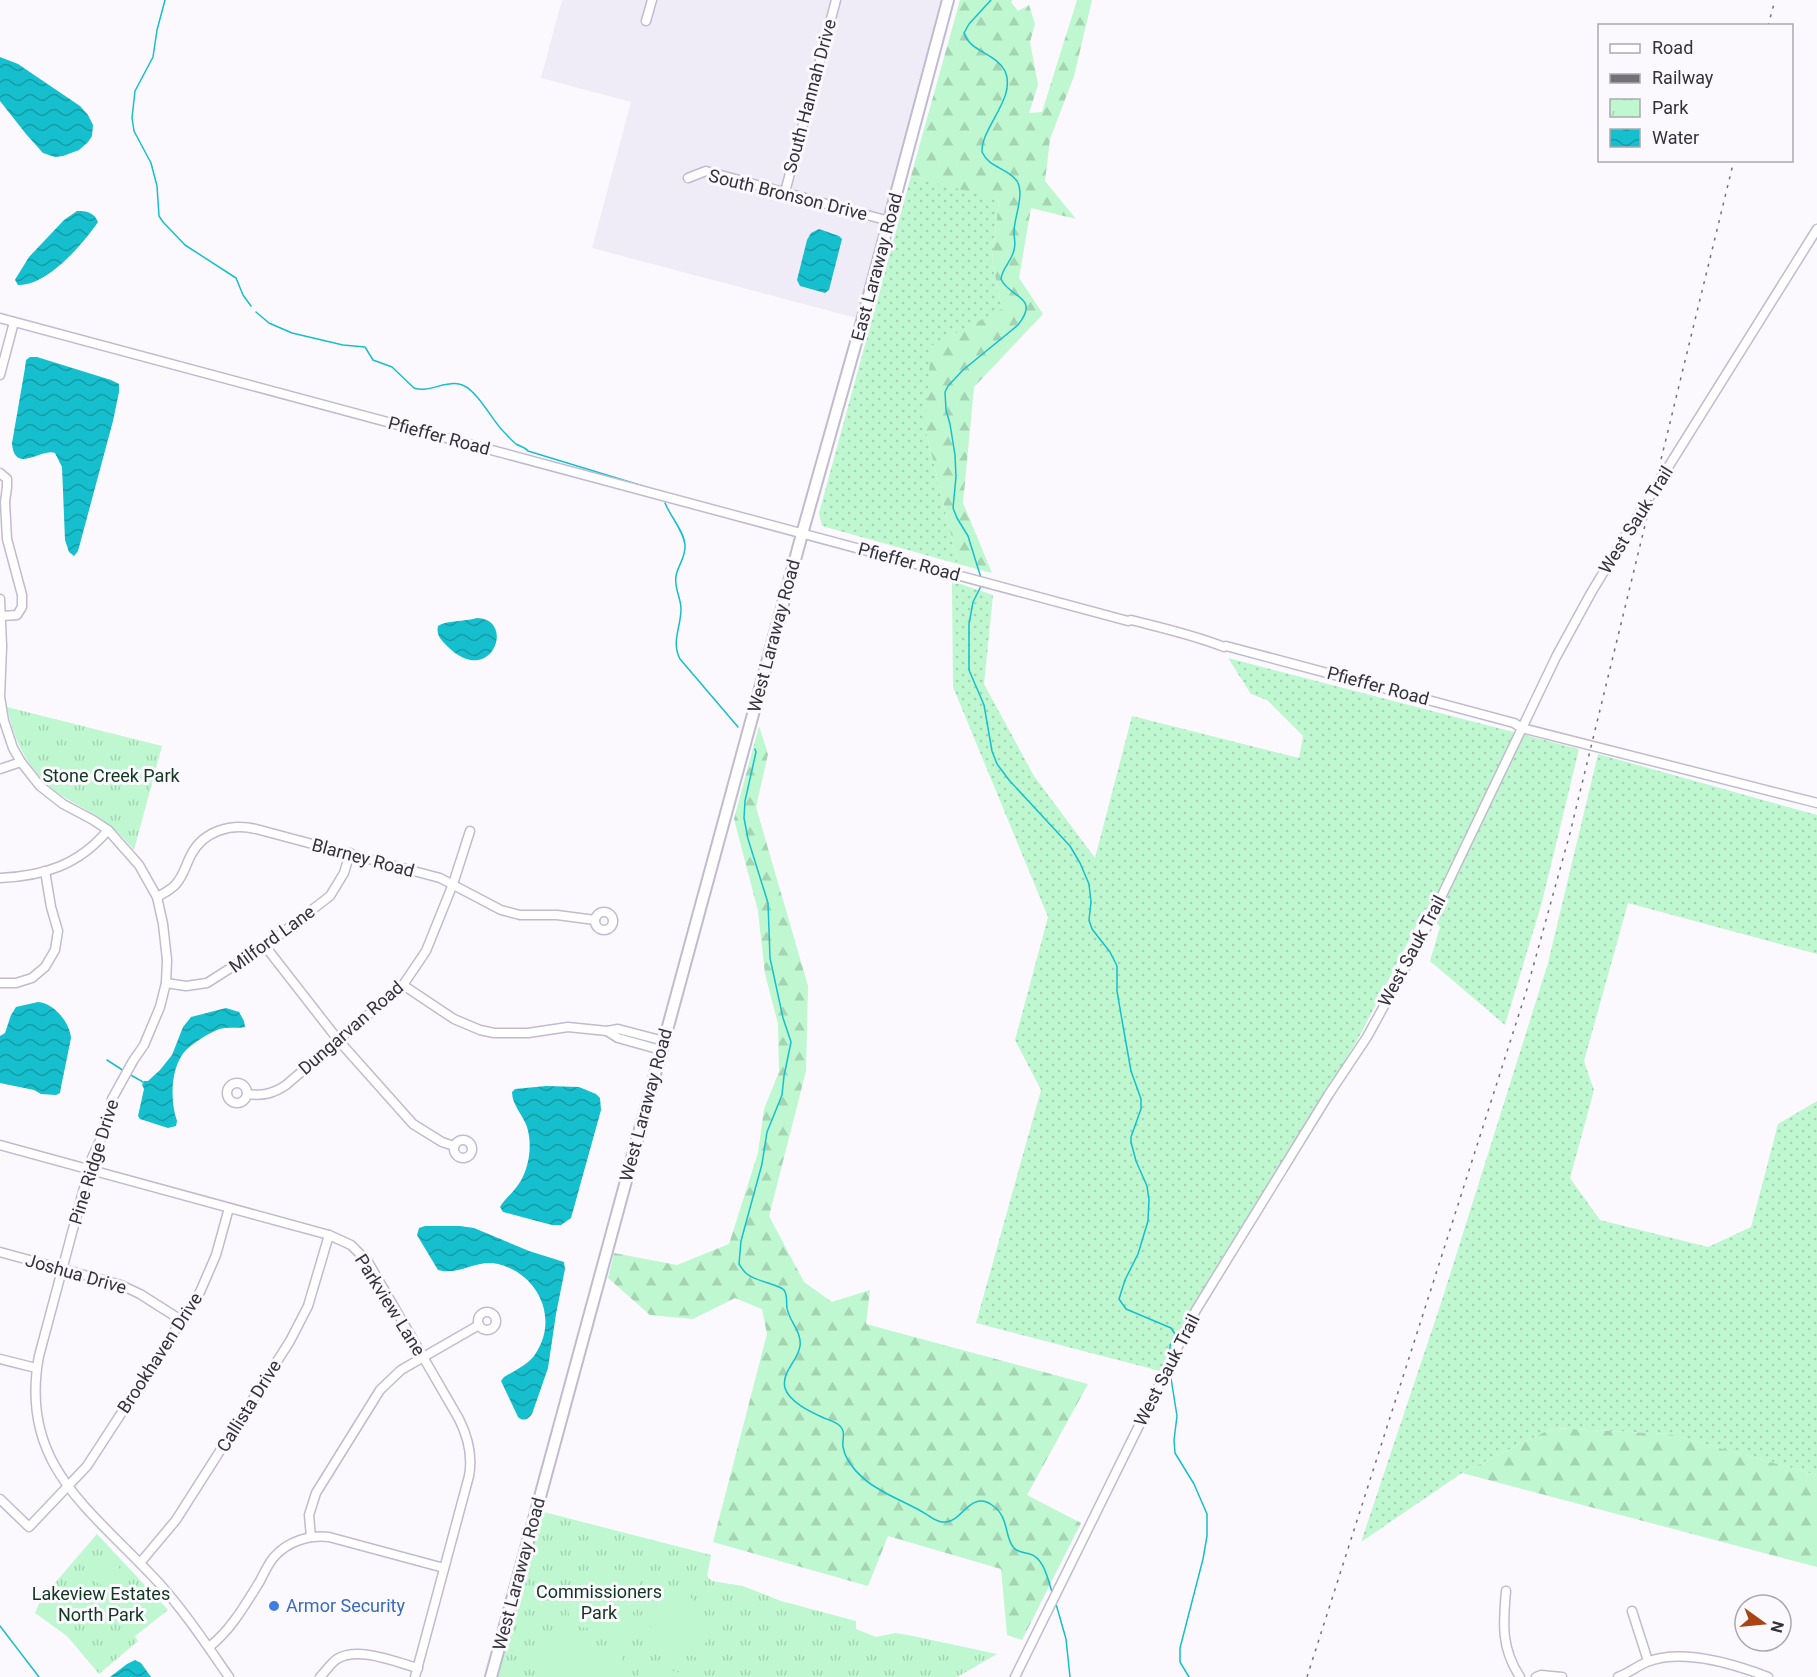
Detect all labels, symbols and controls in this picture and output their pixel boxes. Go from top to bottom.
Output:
street label: South Hannah Drive [779,17,840,175]
legend [1598,24,1793,162]
text: Road [1652,37,1693,58]
text: Railway [1652,67,1714,88]
text: Park [1652,97,1689,118]
text: Water [1652,127,1699,148]
street label: South Bronson Drive [707,165,870,224]
street label: East Laraway Road [847,191,906,343]
street label: Pfieffer Road [386,412,492,459]
street label: West Sauk Trail [1594,462,1677,577]
street label: Pfieffer Road [856,538,962,585]
street label: West Laraway Road [743,557,804,715]
street label: Pfieffer Road [1325,662,1431,709]
park label: Stone Creek Park [42,765,180,786]
street label: Blarney Road [310,834,417,881]
street label: West Sauk Trail [1373,892,1450,1010]
street label: Milford Lane [225,901,319,977]
street label: Dungarvan Road [294,976,407,1079]
street label: West Laraway Road [615,1026,676,1184]
street label: Pine Ridge Drive [64,1097,123,1227]
street label: Joshua Drive [23,1249,129,1298]
street label: Parkview Lane [351,1250,430,1359]
street label: Brookhaven Drive [113,1289,206,1417]
street label: West Sauk Trail [1129,1310,1204,1429]
street label: Callista Drive [212,1356,285,1456]
street label: West Laraway Road [488,1495,549,1653]
park label: Commissioners Park [536,1581,662,1623]
park label: Lakeview Estates North Park [32,1583,170,1625]
north arrow [1733,1593,1793,1653]
place label: Armor Security [286,1595,405,1616]
marker: Armor Security [267,1599,281,1613]
text: N [1766,1619,1788,1635]

